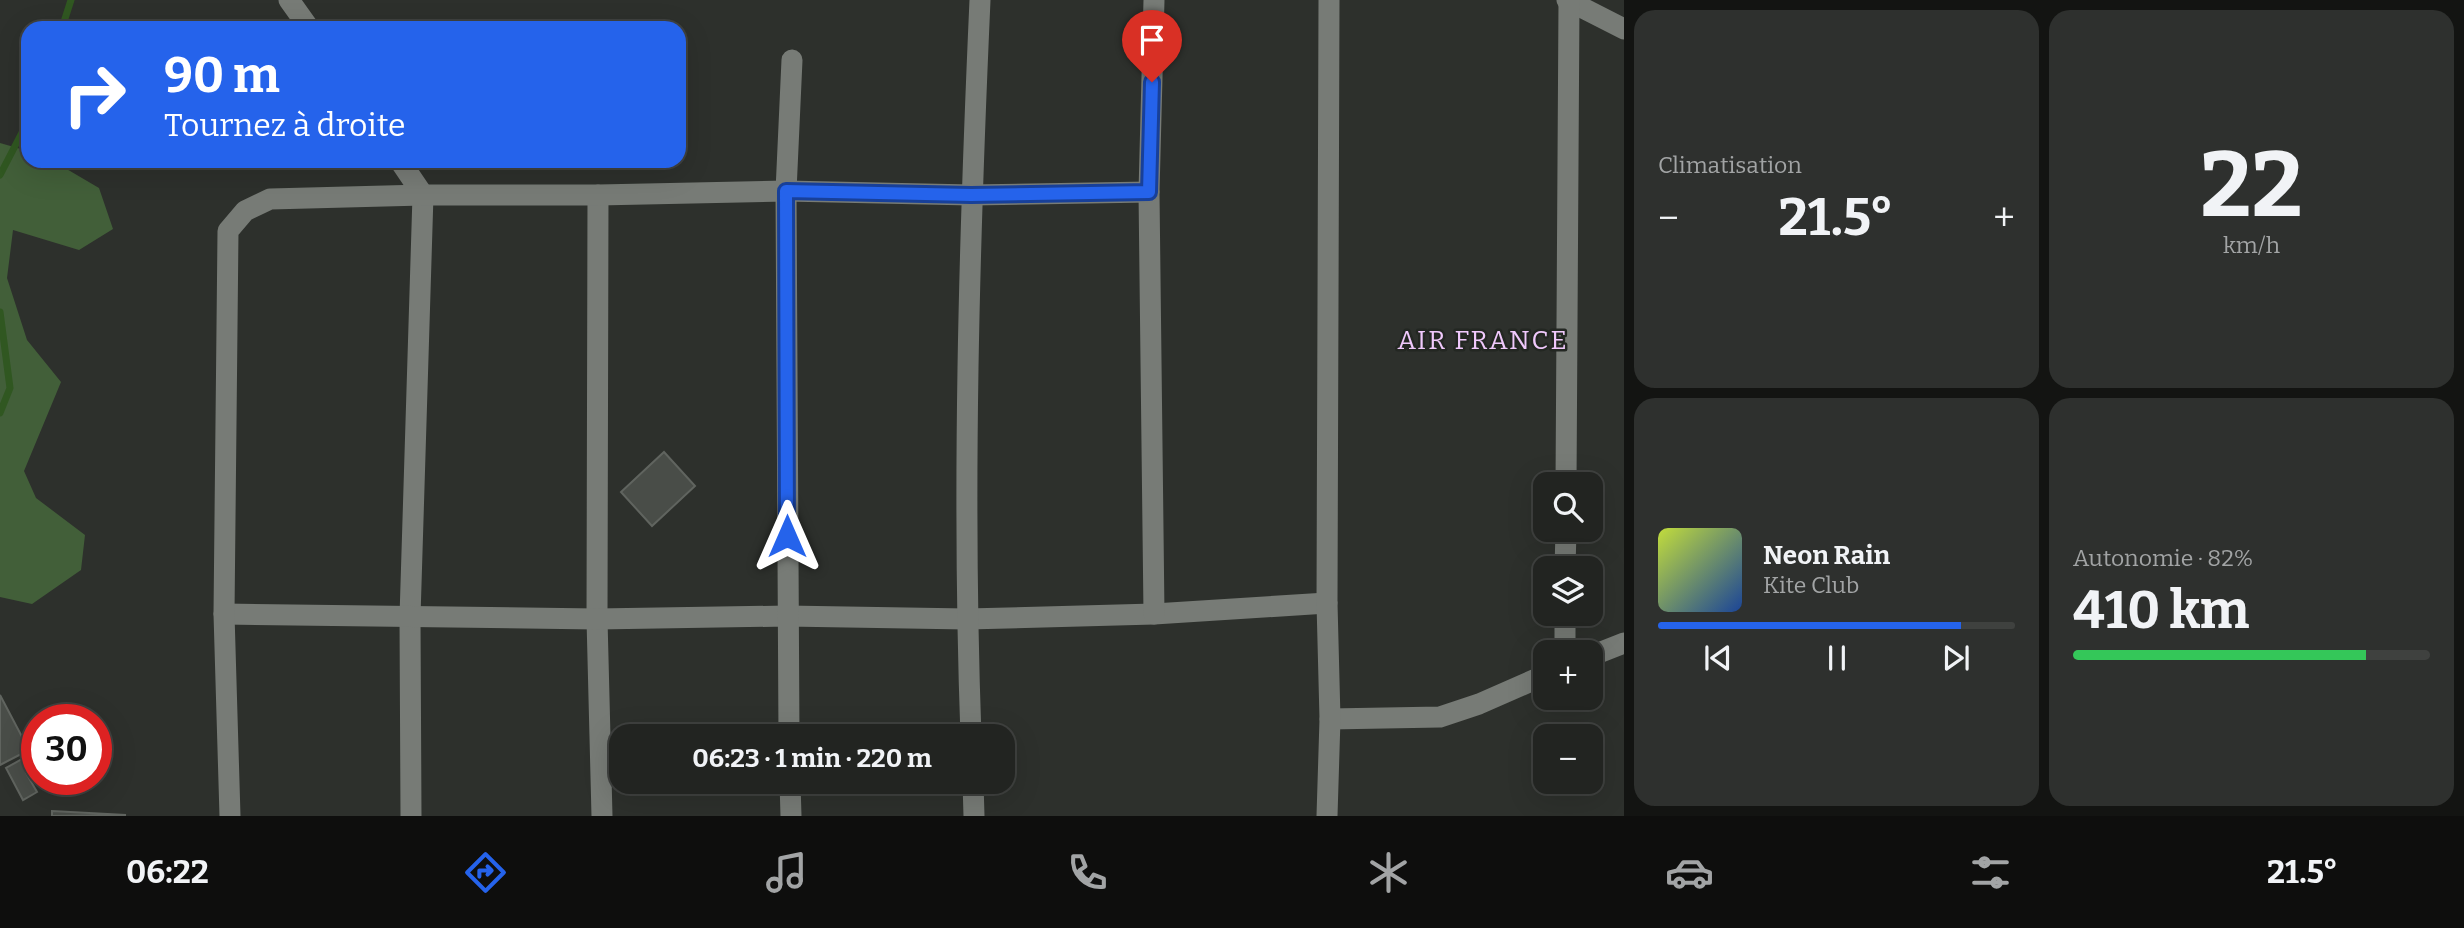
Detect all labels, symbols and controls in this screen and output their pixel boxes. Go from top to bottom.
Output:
pin [1122,10,1182,82]
icon: arrive [1133,21,1171,59]
text: 90 m [164,46,280,105]
icon: right [49,49,140,140]
text: Tournez à droite [164,106,406,144]
text: 22 [2200,131,2303,240]
text: Climatisation [1658,151,1802,179]
text: 21.5° [1779,186,1894,249]
text: − [1658,195,1679,241]
text: + [1993,195,2015,241]
text: km/h [2223,231,2280,259]
district label: AIR FRANCE [1397,325,1569,356]
map controls [1533,472,1603,794]
button: search [1533,472,1603,542]
position arrow [750,499,824,573]
text: Neon Rain [1763,540,1890,571]
text: Autonomie · 82% [2073,544,2253,572]
button: layers [1533,556,1603,626]
text: Kite Club [1763,571,1859,599]
text: 410 km [2073,579,2249,642]
icon: previous [1699,639,1737,677]
icon: pause [1818,639,1856,677]
icon: next [1937,639,1975,677]
button: + [1533,640,1603,710]
speed limit sign: 30 [21,704,112,795]
button: − [1533,724,1603,794]
text: 06:23 · 1 min · 220 m [692,743,932,774]
icon: directions [461,848,510,897]
icon: music [762,848,811,897]
icon: phone [1063,848,1112,897]
icon: climate [1364,848,1413,897]
icon: car [1665,848,1714,897]
icon: filters [1966,848,2015,897]
text: 06:22 [126,853,209,891]
text: 21.5° [2267,853,2338,891]

